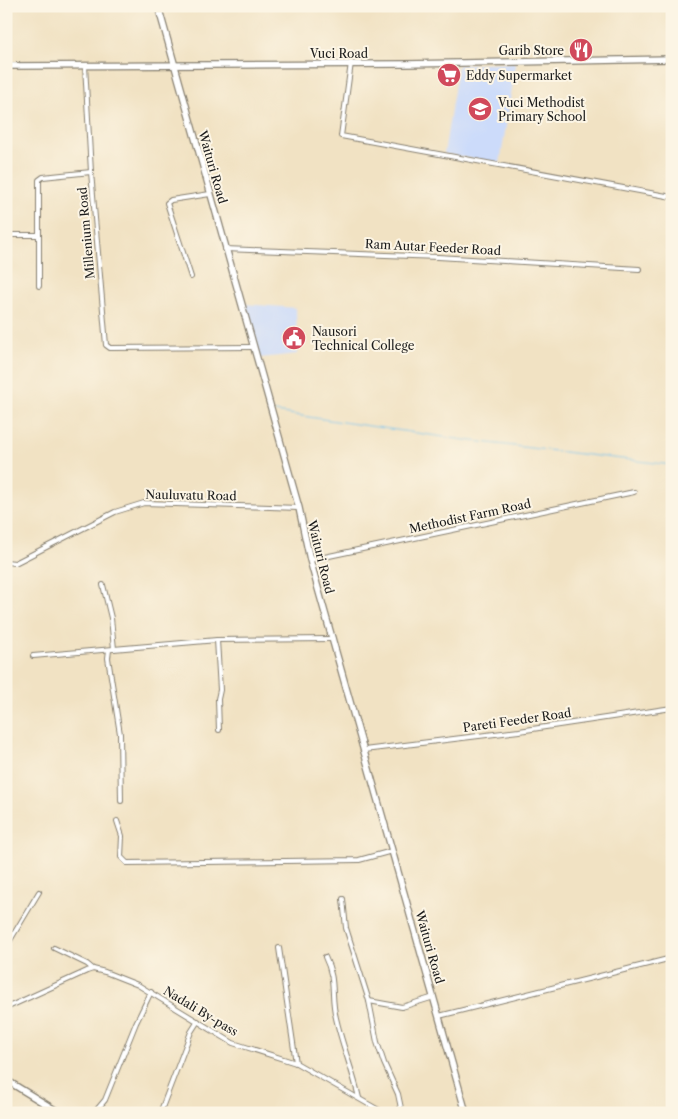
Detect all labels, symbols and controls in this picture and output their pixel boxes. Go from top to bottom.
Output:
restaurant icon: Garib Store [568,37,594,63]
place label: Garib Store [498,43,564,58]
street label: Vuci Road [309,46,369,61]
supermarket icon: Eddy Supermarket [436,62,462,88]
place label: Eddy Supermarket [466,68,573,83]
place label: Vuci Methodist Primary School [497,95,586,124]
school or university icon: Vuci Methodist Primary School [467,96,493,122]
street label: Waituri Road [195,128,231,206]
street label: Millenium Road [74,186,97,280]
street label: Ram Autar Feeder Road [365,236,502,258]
place label: Nausori Technical College [312,324,415,353]
public building icon: Nausori Technical College [281,325,307,351]
street label: Nauluvatu Road [145,487,237,503]
street label: Methodist Farm Road [408,496,533,536]
street label: Waituri Road [304,518,338,596]
street label: Pareti Feeder Road [462,705,573,735]
street label: Waituri Road [412,908,448,986]
street label: Nadali By-pass [161,983,241,1039]

